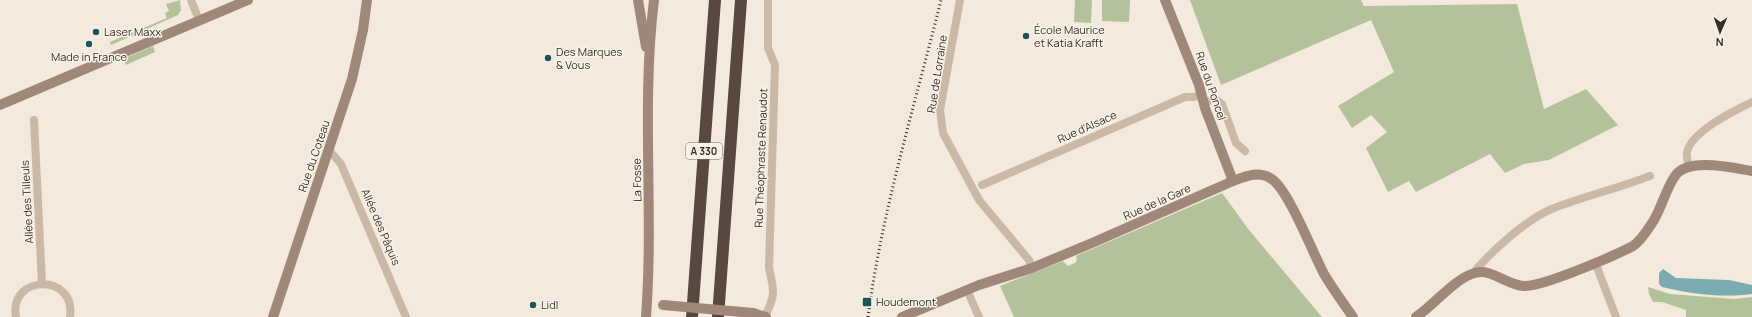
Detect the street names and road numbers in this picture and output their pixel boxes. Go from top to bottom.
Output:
street label: Rue de Lorraine [923,33,950,114]
street label: Rue du Poncel [1193,49,1230,122]
street label: Rue Théophraste Renaudot [751,88,770,228]
street label: Rue d'Alsace [1055,107,1119,146]
street label: Rue du Coteau [294,118,333,194]
road number: A 330 [686,143,722,159]
street label: La Fosse [629,157,644,202]
street label: Allée des Tilleuls [17,160,36,244]
street label: Rue de la Gare [1121,180,1193,223]
street label: Allée des Pâquis [359,186,404,268]

